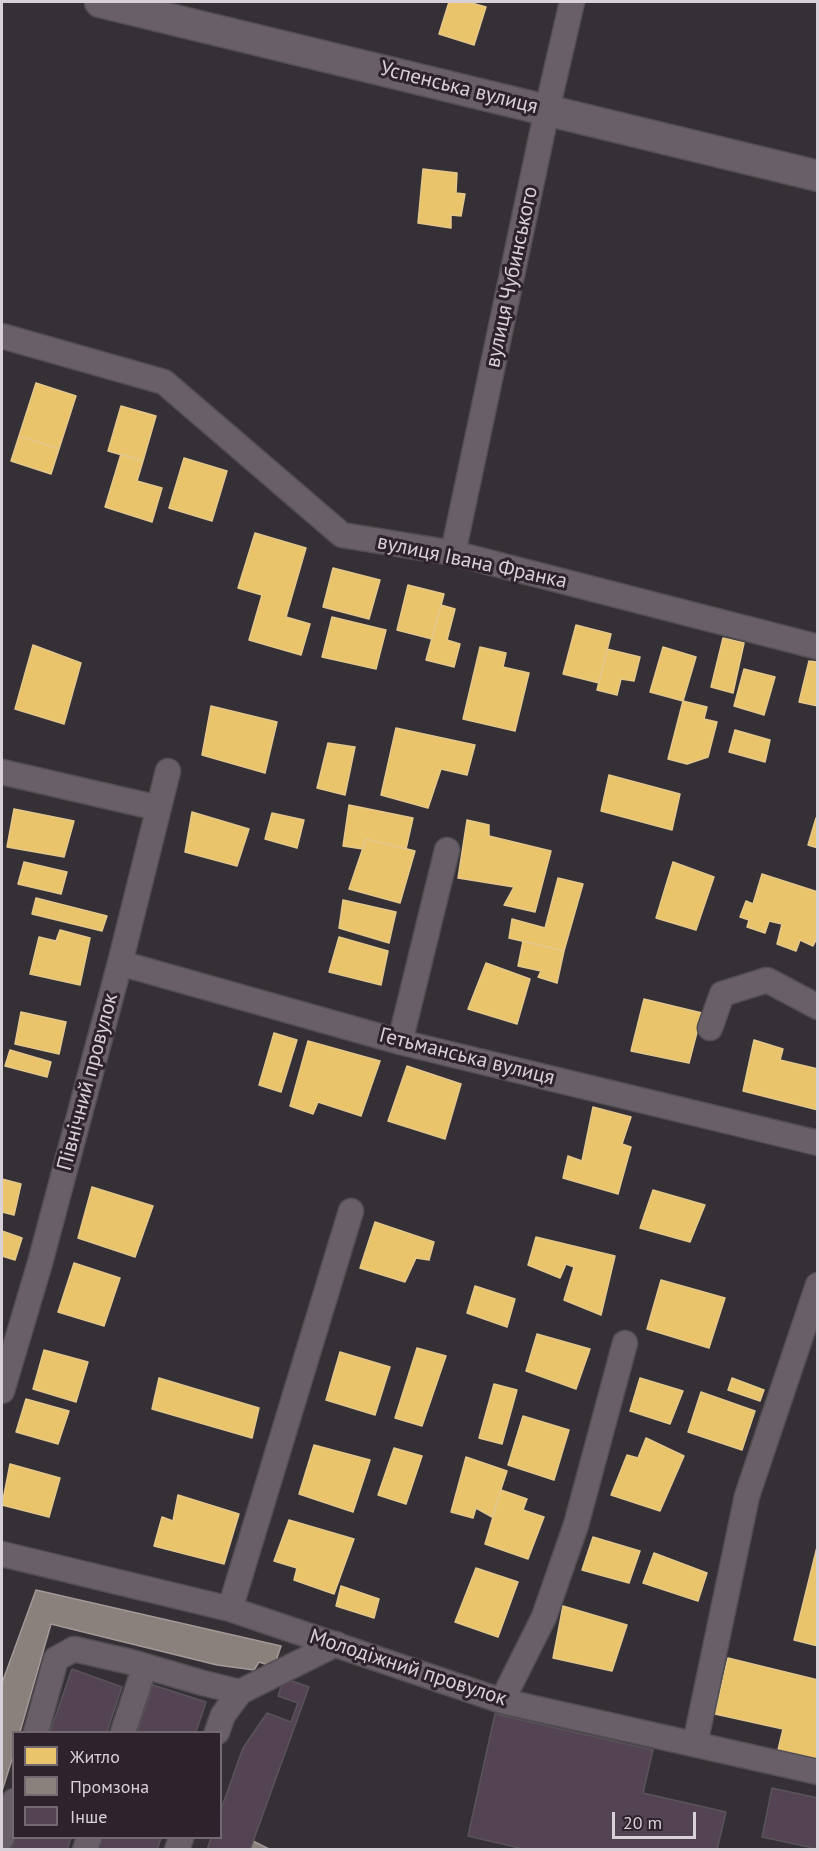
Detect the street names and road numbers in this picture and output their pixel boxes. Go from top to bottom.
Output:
street label: Успенська вулиця [378,56,540,120]
street label: вулиця Чубинського [480,184,544,370]
street label: вулиця Івана Франка [375,530,569,594]
street label: Північний провулок [52,990,124,1174]
street label: Гетьманська вулиця [377,1023,557,1091]
street label: Молодіжний провулок [306,1624,510,1712]

